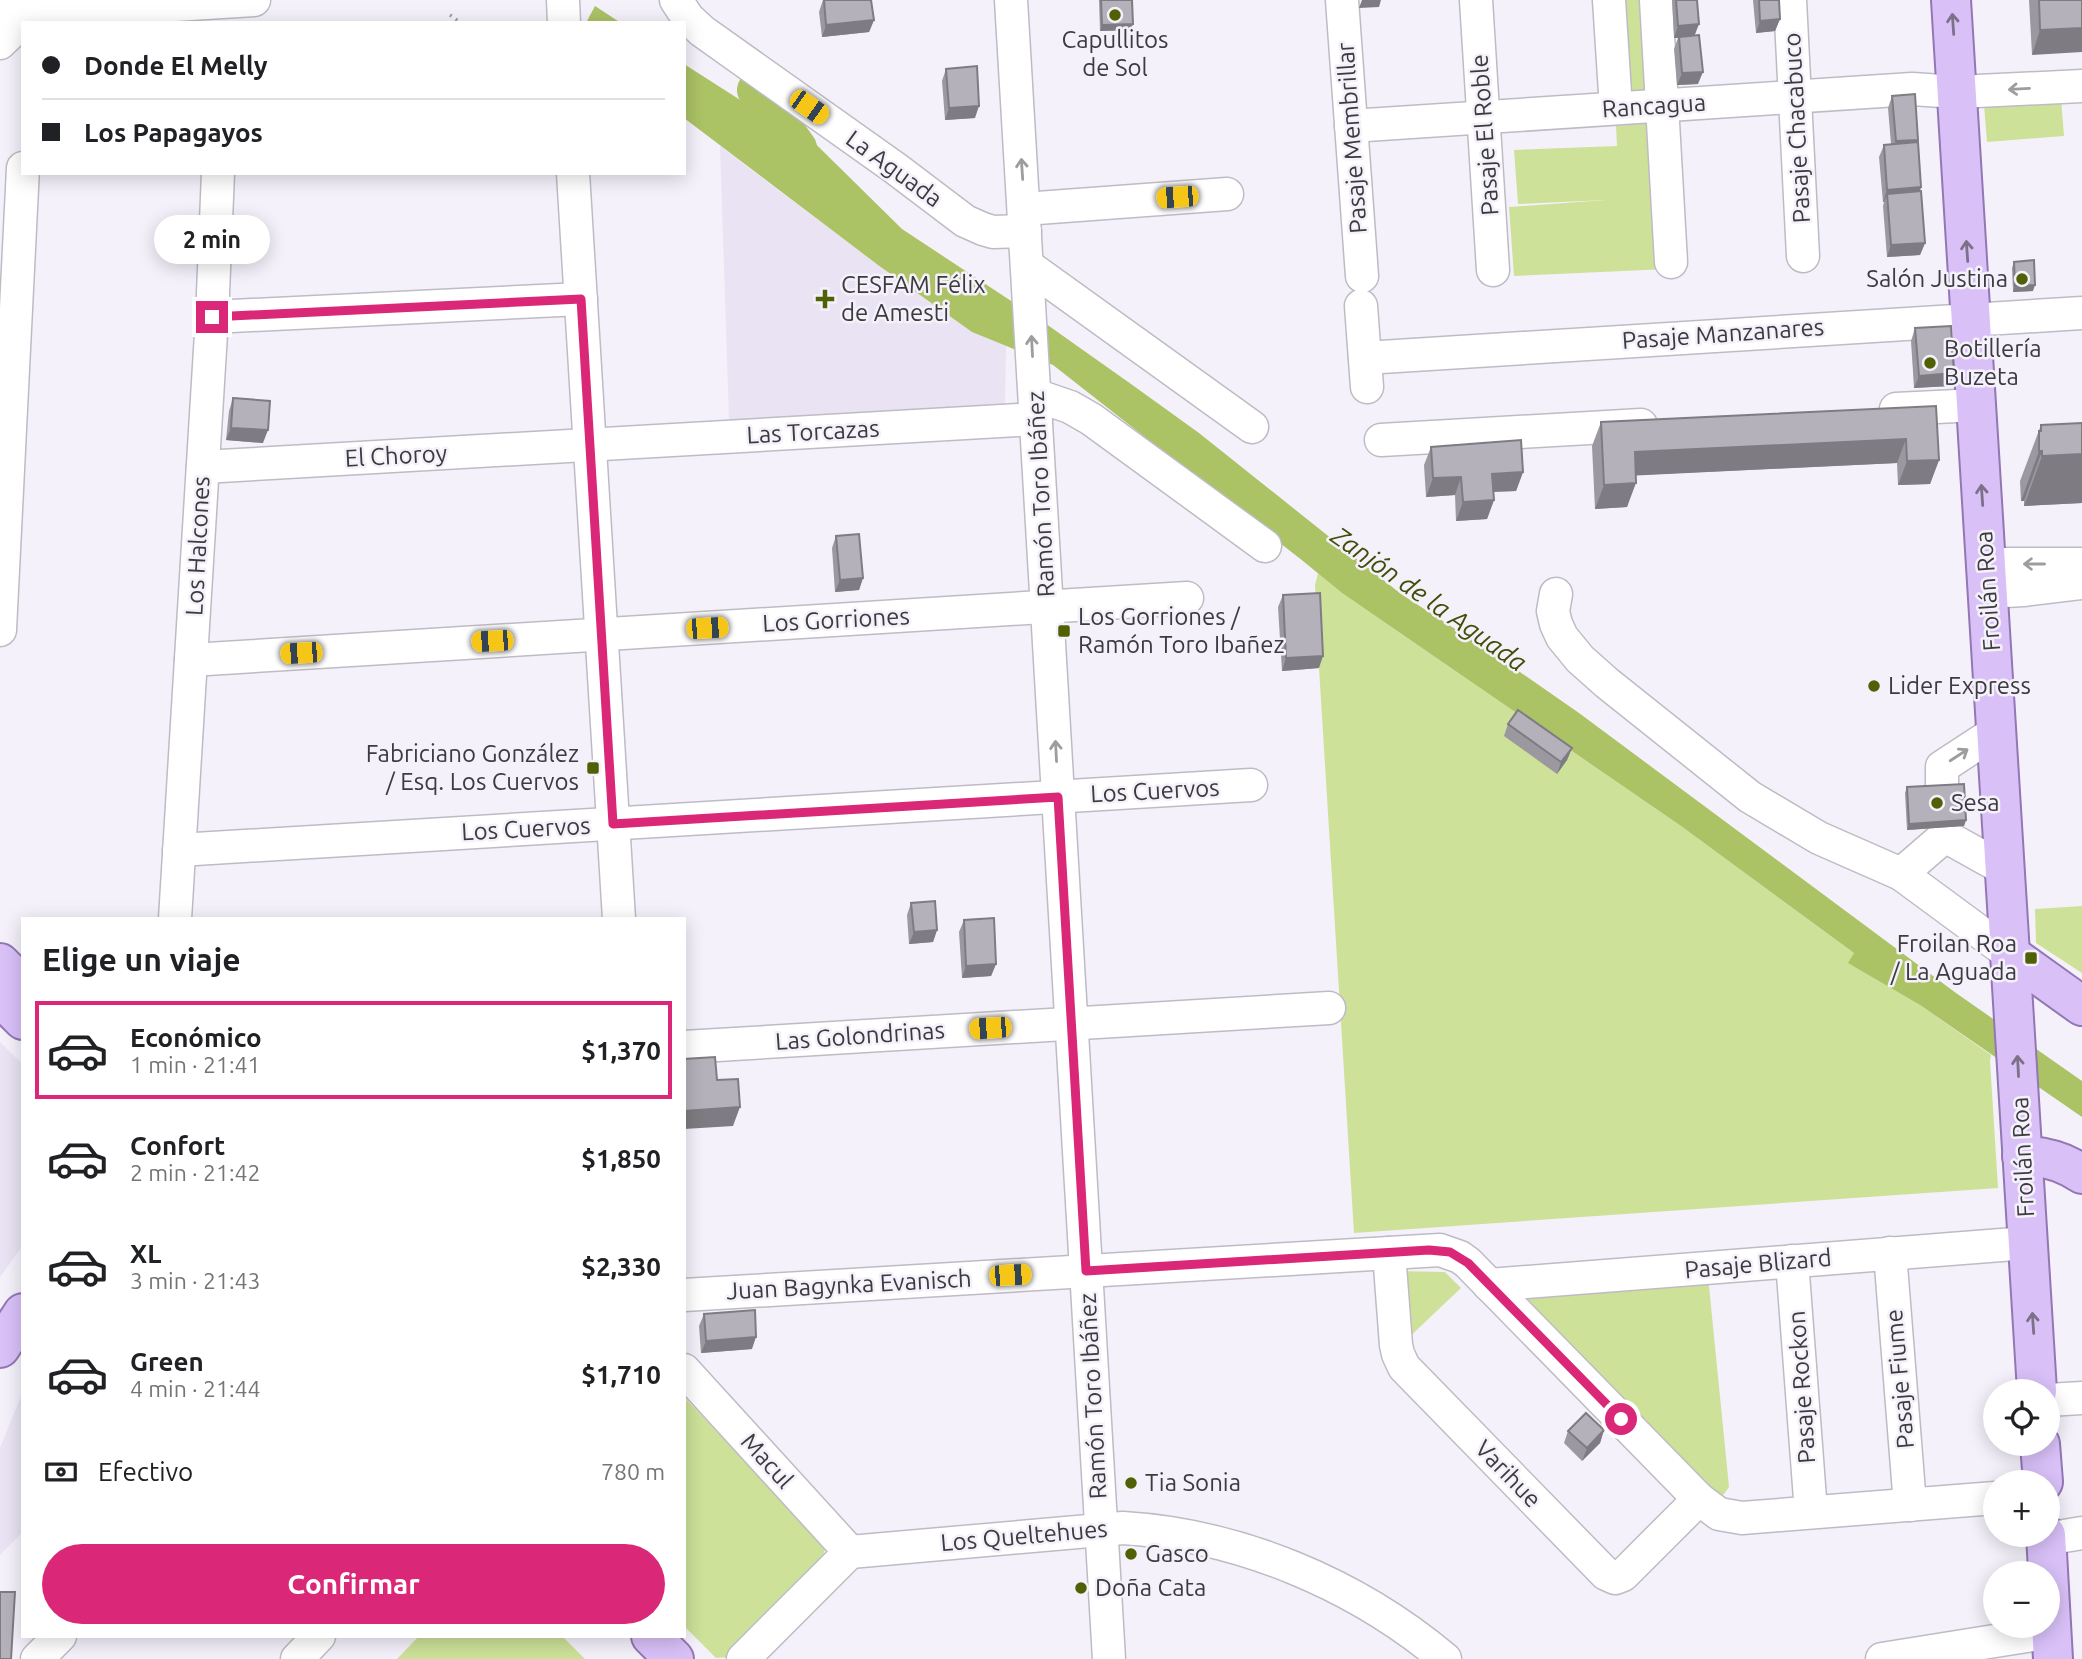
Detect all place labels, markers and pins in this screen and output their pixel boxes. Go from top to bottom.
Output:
marker: Capullitos de Sol [1107,7,1123,23]
place label: Capullitos de Sol [1061,26,1169,81]
place label: Salón Justina [1866,265,2008,292]
place label: CESFAM Félix de Amesti [841,271,986,326]
marker: Salón Justina [2014,271,2030,287]
marker: CESFAM Félix de Amesti [815,289,835,309]
place label: Botillería Buzeta [1944,335,2042,390]
marker: Botillería Buzeta [1922,355,1938,371]
place label: Los Gorriones / Ramón Toro Ibañez [1078,603,1285,658]
marker: Los Gorriones / Ramón Toro Ibañez [1056,623,1072,639]
place label: Lider Express [1888,672,2031,699]
marker: Lider Express [1866,678,1882,694]
place label: Fabriciano González / Esq. Los Cuervos [366,740,579,795]
marker: Fabriciano González / Esq. Los Cuervos [585,760,601,776]
place label: Sesa [1951,789,2000,816]
marker: Sesa [1929,795,1945,811]
place label: Froilan Roa / La Aguada [1890,930,2017,985]
marker: Froilan Roa / La Aguada [2023,950,2039,966]
place label: Tia Sonia [1145,1469,1241,1496]
marker: Tia Sonia [1123,1475,1139,1491]
place label: Gasco [1145,1540,1209,1567]
marker: Gasco [1123,1546,1139,1562]
place label: Doña Cata [1095,1574,1206,1601]
marker: Doña Cata [1073,1580,1089,1596]

